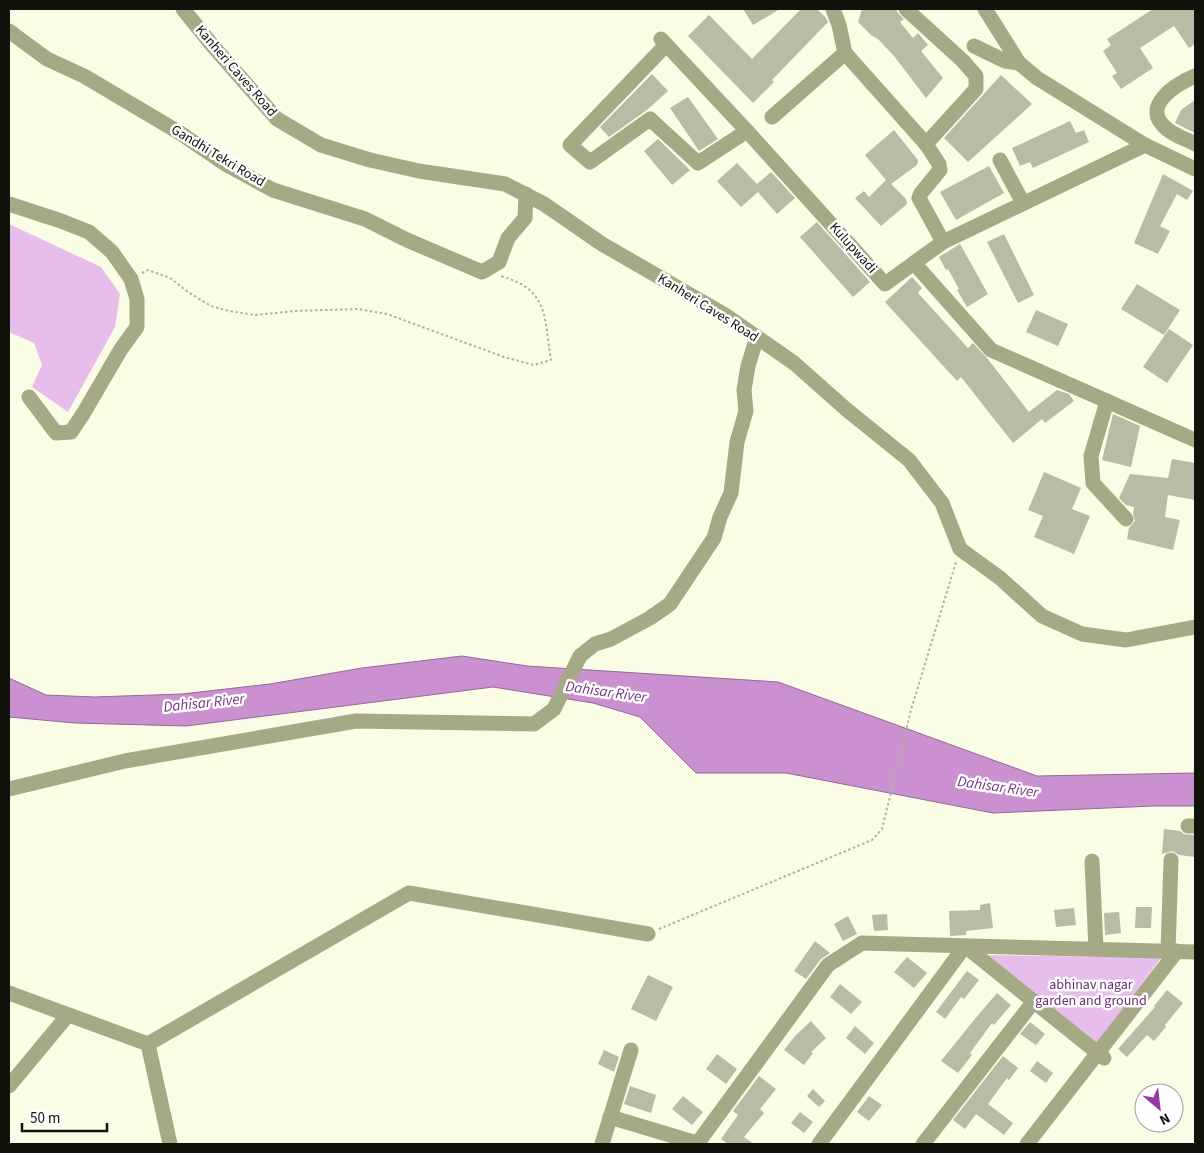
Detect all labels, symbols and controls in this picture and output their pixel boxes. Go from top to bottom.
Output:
street label: Kanheri Caves Road [191,21,281,121]
street label: Gandhi Tekri Road [167,120,269,192]
street label: Kulupwadi [825,218,881,278]
street label: Kanheri Caves Road [654,269,762,347]
water label: Dahisar River [564,676,649,708]
water label: Dahisar River [162,688,246,718]
water label: Dahisar River [956,771,1041,803]
park label: abhinav nagar garden and ground [1035,975,1147,1011]
north arrow [1134,1083,1184,1133]
scale bar [22,1100,108,1132]
text: 50 m [30,1108,60,1129]
text: N [1156,1108,1173,1130]

